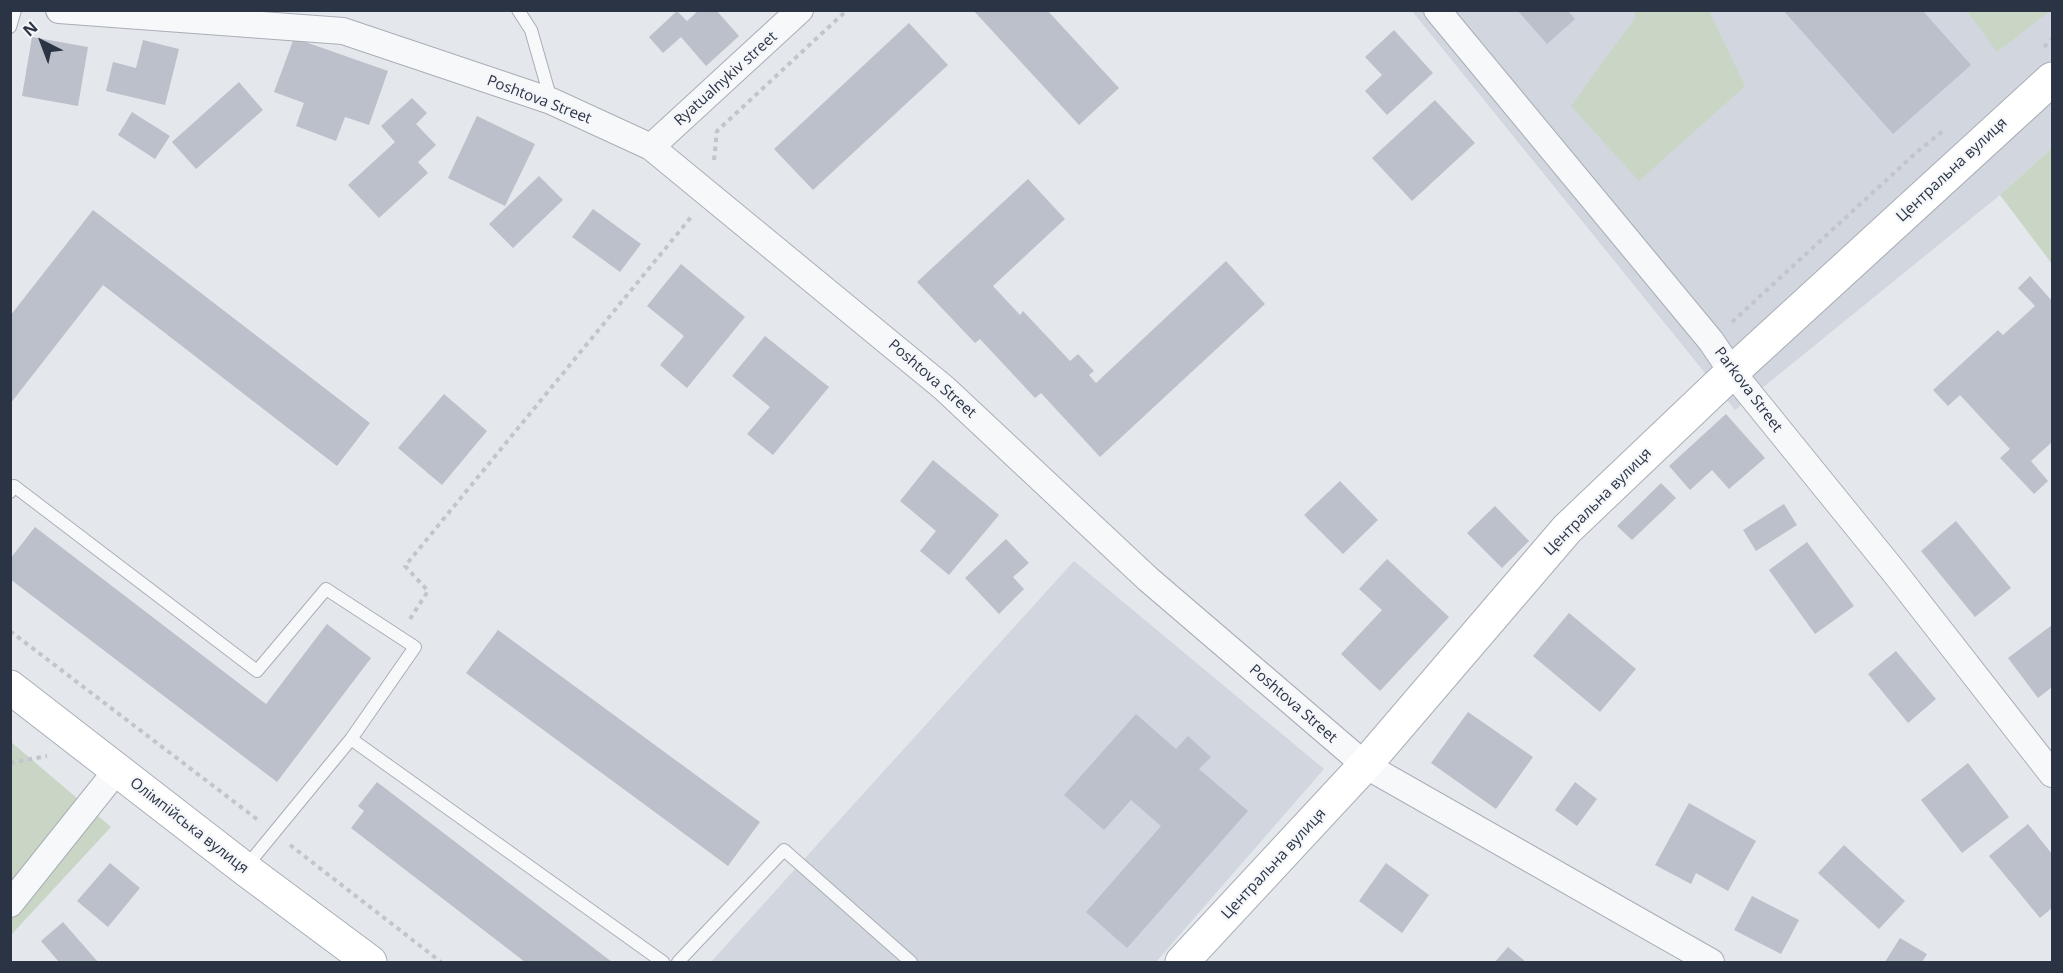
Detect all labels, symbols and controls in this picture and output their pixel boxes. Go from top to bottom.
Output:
north arrow [12,12,72,72]
text: N [18,16,42,41]
street label: Ryatualnykiv street [671,28,781,130]
street label: Poshtova Street [484,72,594,128]
street label: Центральна вулиця [1893,114,2011,226]
street label: Poshtova Street [884,336,980,422]
street label: Parkova Street [1710,344,1786,436]
street label: Центральна вулиця [1540,444,1656,560]
street label: Poshtova Street [1245,661,1341,747]
street label: Олімпійська вулиця [126,774,252,878]
street label: Центральна вулиця [1218,805,1330,923]

